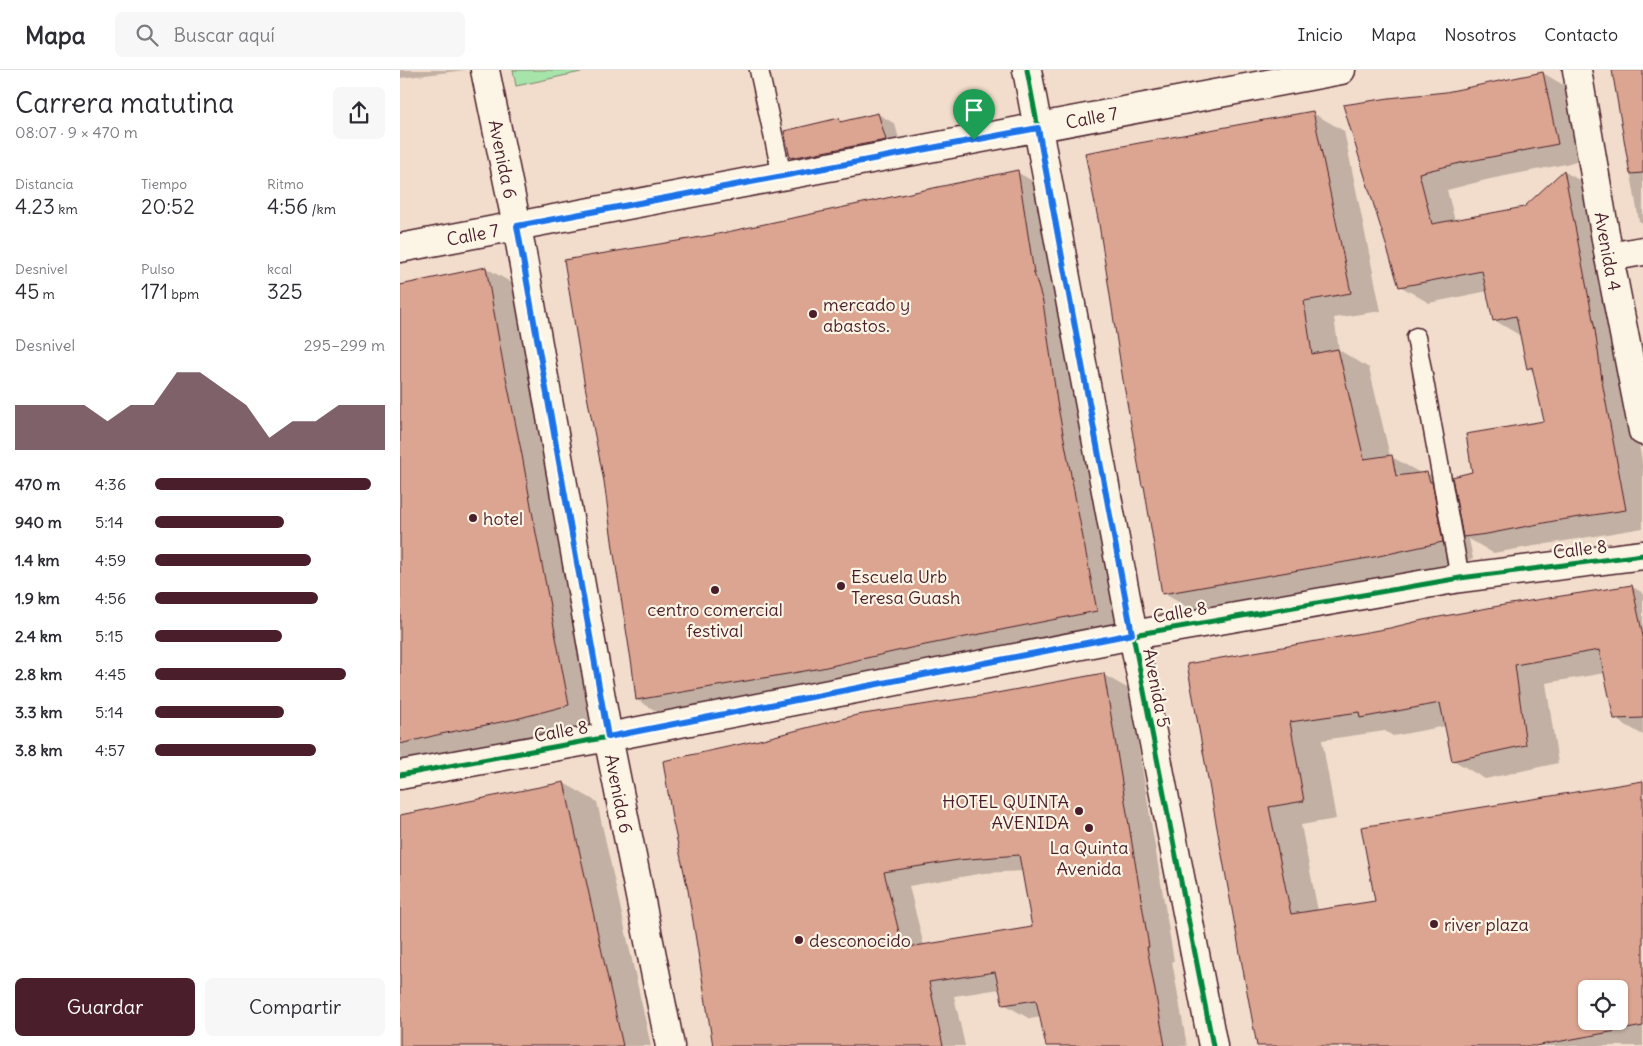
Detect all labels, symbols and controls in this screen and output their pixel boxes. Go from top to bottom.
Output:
search box [115,12,465,57]
text: Mapa [25,20,85,50]
icon: search [133,21,161,49]
text: Buscar aquí [173,23,275,47]
text: Inicio [1297,23,1343,46]
text: Mapa [1371,23,1416,46]
text: Nosotros [1444,23,1516,46]
text: Contacto [1544,23,1618,46]
text: Carrera matutina [15,85,234,121]
button: share [333,87,385,139]
pin [953,89,995,140]
icon: arrive [960,96,988,124]
street label: Calle 7 [1064,101,1120,133]
street label: Avenida 6 [484,118,523,201]
text: 08:07 · 9 × 470 m [15,122,138,142]
text: Distancia [15,175,74,193]
text: Tiempo [141,175,187,193]
text: Ritmo [267,175,304,193]
text: 4.23 [15,193,55,220]
text: 20:52 [141,193,195,220]
text: 4:56 [267,193,308,220]
text: km [55,200,78,218]
text: /km [308,200,336,218]
street label: Avenida 4 [1590,210,1627,293]
street label: Calle 7 [445,218,501,250]
text: Desnivel [15,260,68,278]
text: Pulso [141,260,175,278]
text: kcal [267,260,292,278]
text: 45 [15,278,39,305]
text: 171 [141,278,168,305]
text: 325 [267,278,303,305]
text: m [39,285,55,303]
text: bpm [168,285,199,303]
place label: mercado y abastos. [823,293,910,337]
marker: mercado y abastos. [807,308,819,320]
text: Desnivel [15,335,75,355]
text: 295–299 m [304,335,385,355]
text: 470 m [15,474,60,494]
text: 4:36 [95,474,126,494]
place label: hotel [483,507,523,530]
text: 940 m [15,512,62,532]
text: 5:14 [95,512,123,532]
marker: hotel [467,512,479,524]
street label: Calle 8 [1552,534,1608,564]
text: 1.4 km [15,550,60,570]
text: 4:59 [95,550,126,570]
place label: Escuela Urb Teresa Guash [851,565,960,609]
marker: Escuela Urb Teresa Guash [835,580,847,592]
marker: centro comercial festival [709,584,721,596]
text: 1.9 km [15,588,60,608]
text: 4:56 [95,588,126,608]
street label: Calle 8 [1151,596,1209,628]
place label: centro comercial festival [647,598,783,642]
text: 2.4 km [15,626,62,646]
text: 5:15 [95,626,123,646]
street label: Avenida 5 [1138,647,1176,729]
text: 2.8 km [15,664,62,684]
text: 4:45 [95,664,126,684]
text: 3.3 km [15,702,63,722]
text: 5:14 [95,702,123,722]
street label: Calle 8 [532,715,590,747]
text: 3.8 km [15,740,63,760]
text: 4:57 [95,740,125,760]
street label: Avenida 6 [600,752,638,835]
place label: HOTEL QUINTA AVENIDA [942,790,1069,834]
marker: HOTEL QUINTA AVENIDA [1073,805,1085,817]
marker: La Quinta Avenida [1083,822,1095,834]
place label: La Quinta Avenida [1050,836,1128,880]
place label: river plaza [1444,913,1529,936]
marker: river plaza [1428,918,1440,930]
place label: desconocido [809,929,911,952]
marker: desconocido [793,934,805,946]
button: Guardar [15,978,195,1036]
button: Compartir [205,978,385,1036]
map controls [1578,980,1628,1030]
button: locate [1578,980,1628,1030]

